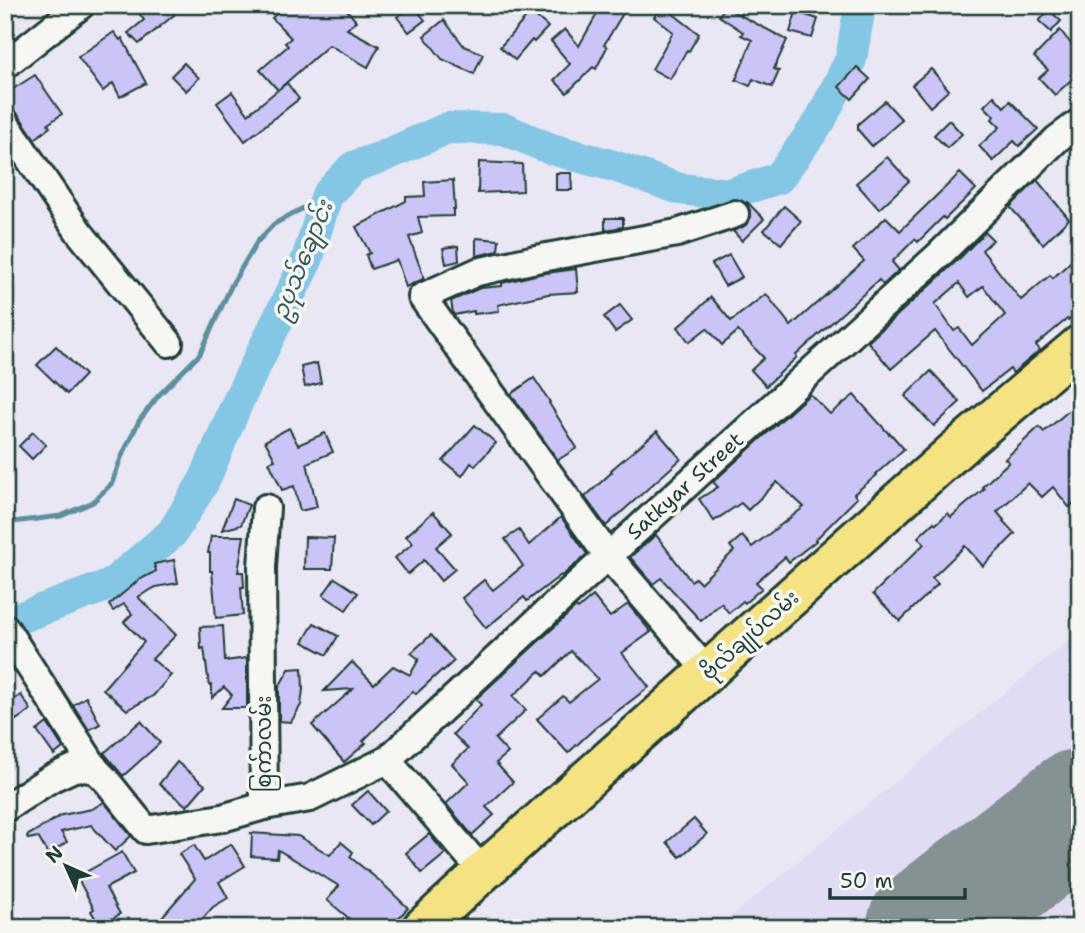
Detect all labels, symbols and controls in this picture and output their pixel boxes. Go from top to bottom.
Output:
water label: ဥပုသ်ချောင်း [264,194,344,325]
street label: Satkyar Street [621,426,749,546]
street label: ဗိုလ်ချုပ်လမ်း [694,582,807,689]
street label: စြက်ာလမ်း [248,695,281,793]
north arrow [32,832,102,902]
text: N [40,840,68,868]
scale bar [830,856,964,900]
text: 50 m [840,867,893,895]

